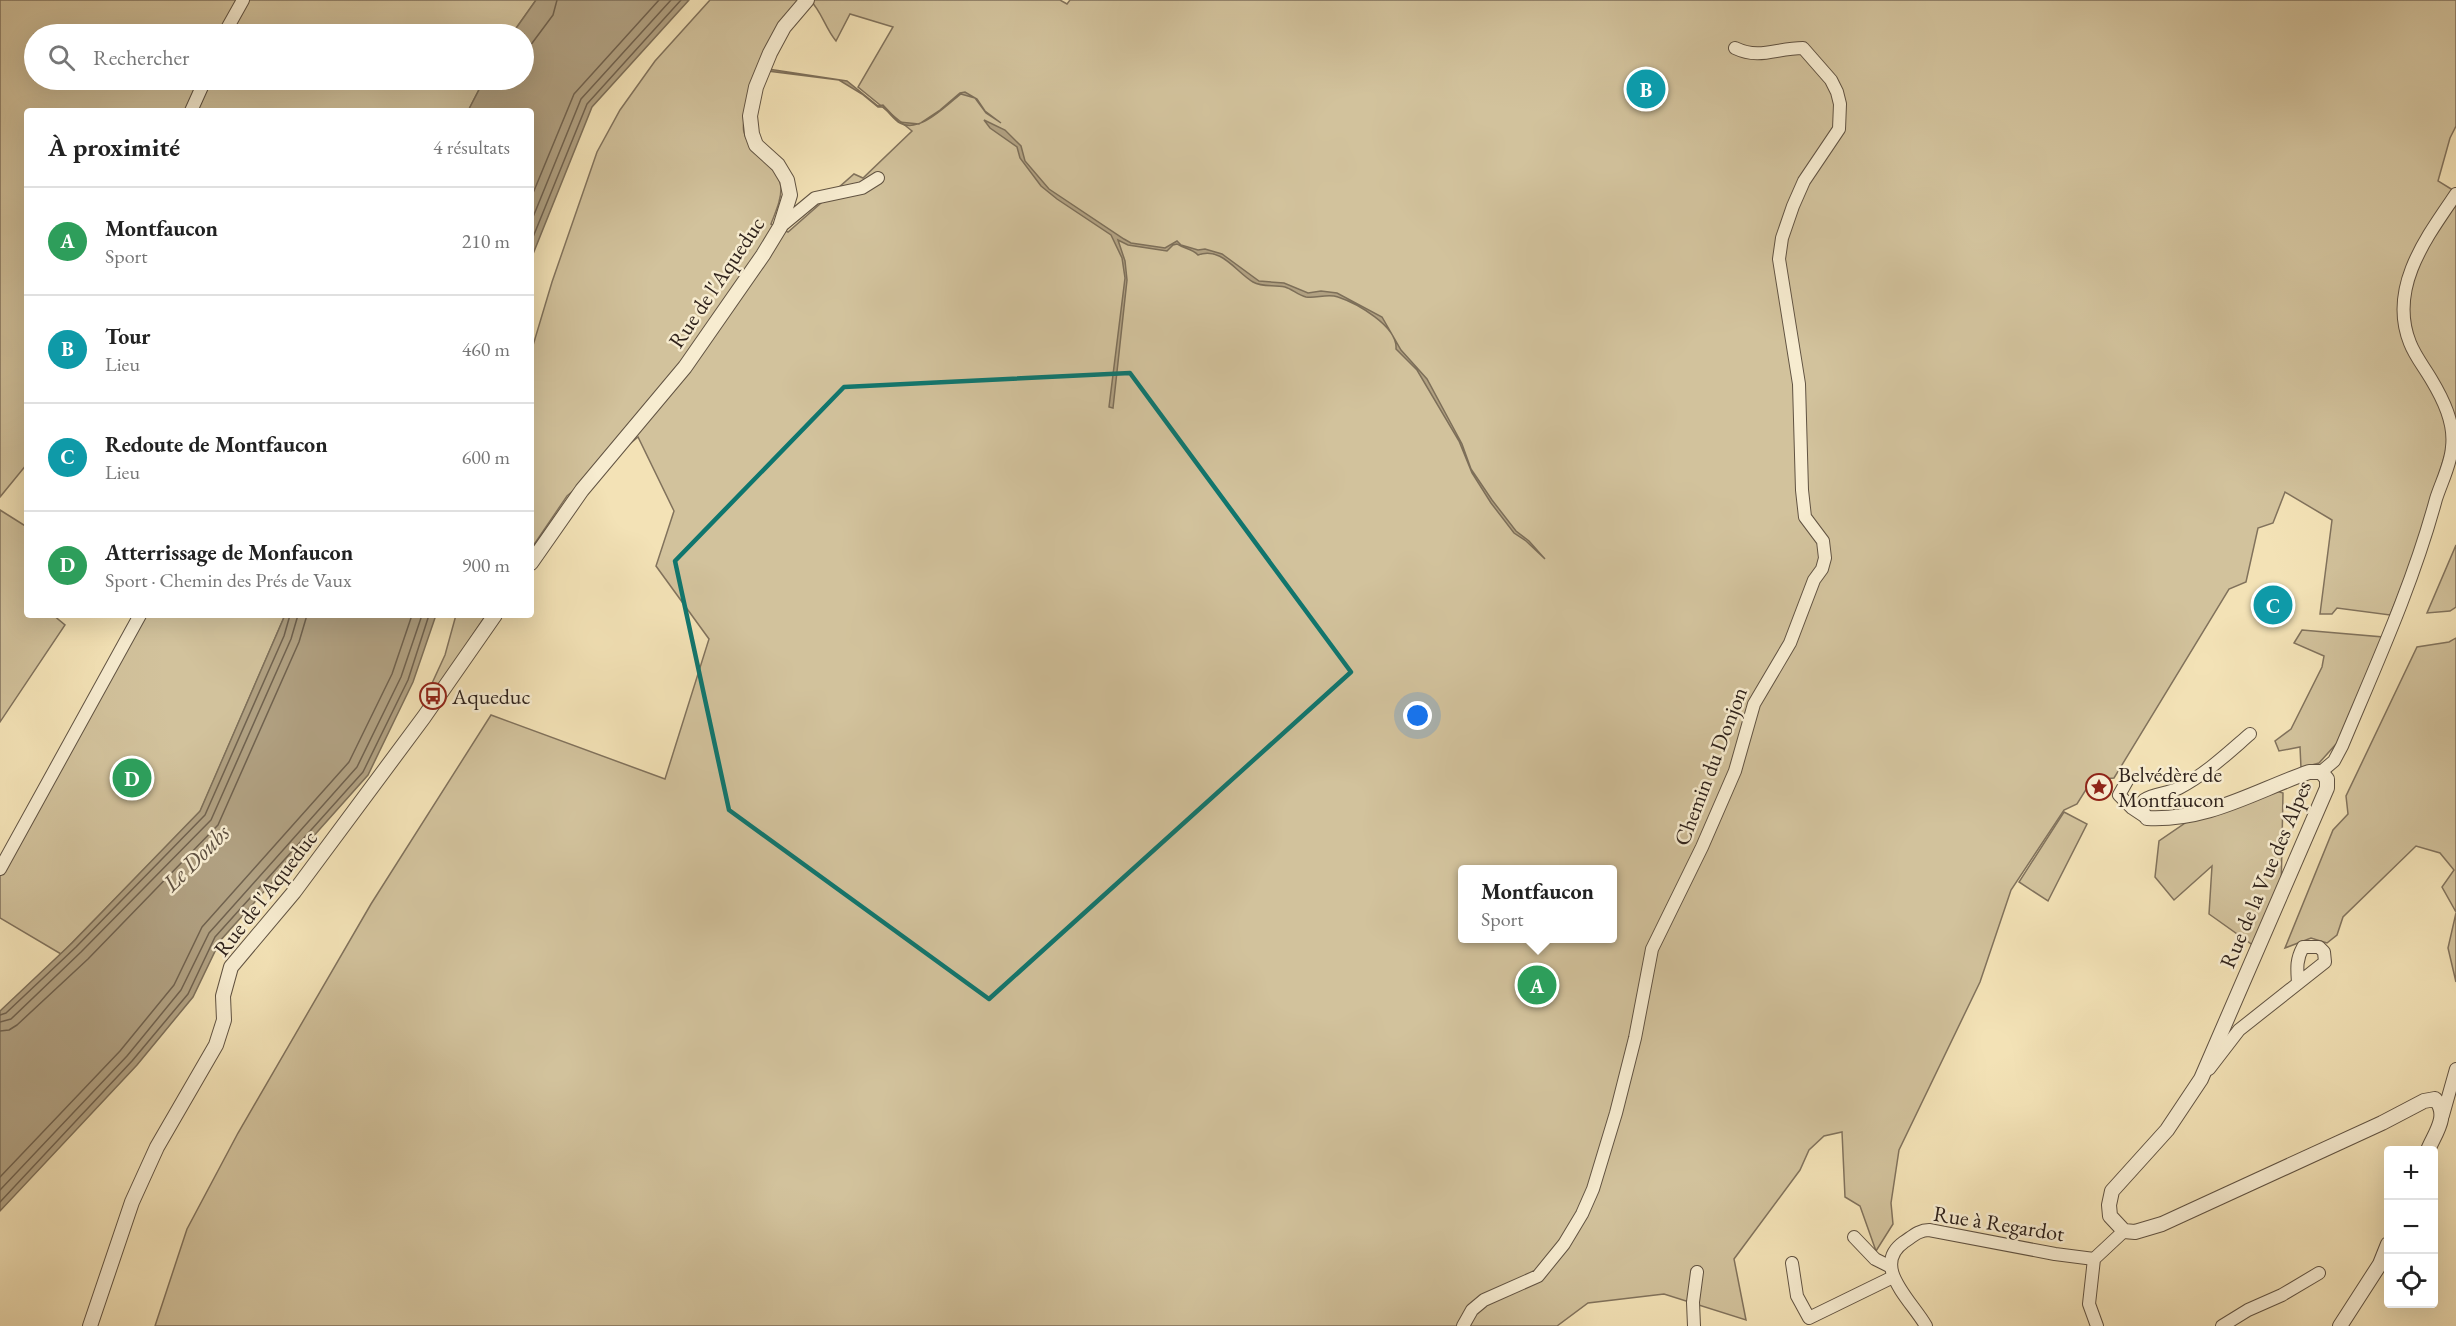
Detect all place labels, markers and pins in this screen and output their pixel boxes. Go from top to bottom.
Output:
pin: B [1626,66,1666,112]
pin: C [2254,582,2292,628]
bus stop icon: Aqueduc [418,681,448,711]
place label: Aqueduc [451,682,530,711]
pin: D [112,756,152,800]
place label: Belvédère de Montfaucon [2118,760,2225,814]
place icon: Belvédère de Montfaucon [2084,772,2114,802]
pin: A [1518,962,1556,1008]

